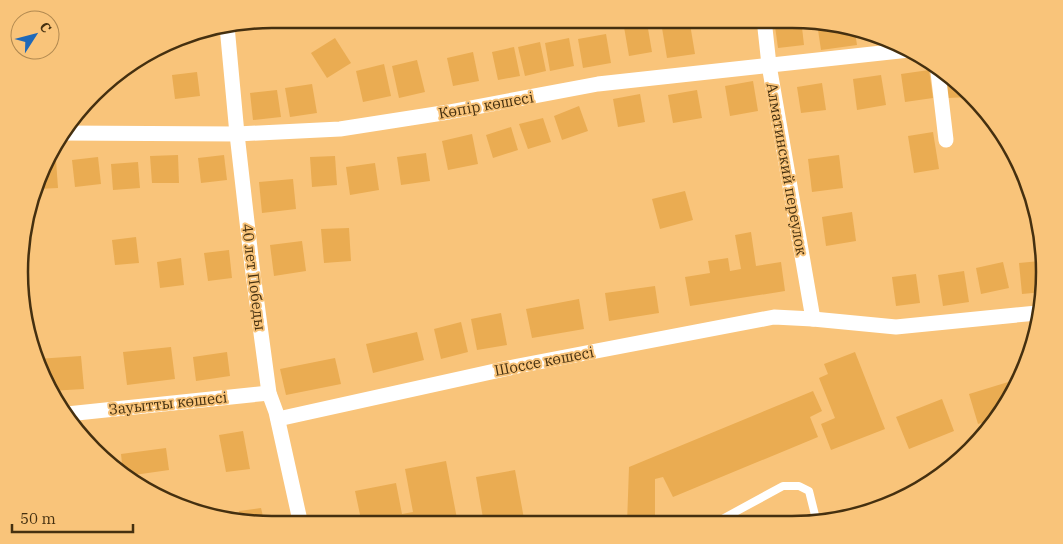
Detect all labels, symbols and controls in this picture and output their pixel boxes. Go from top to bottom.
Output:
north arrow [10,10,60,60]
text: С [35,18,56,36]
street label: Алматинский переулок [762,81,812,257]
street label: Көпір көшесі [437,87,535,123]
street label: 40 лет Победы [238,222,270,332]
street label: Шоссе көшесі [493,342,596,380]
street label: Зауытты көшесі [108,387,228,419]
scale bar [12,502,134,534]
text: 50 m [20,509,56,528]

